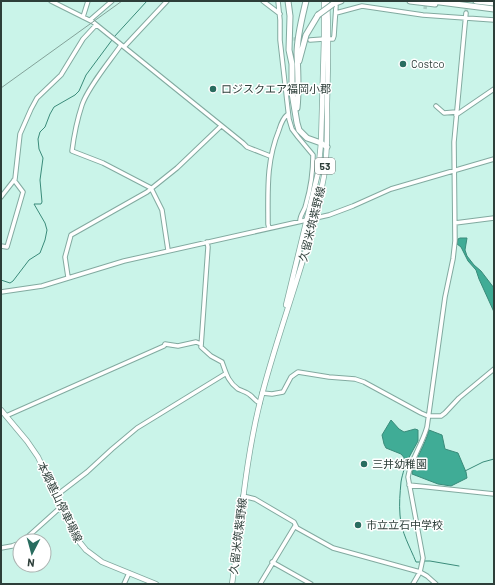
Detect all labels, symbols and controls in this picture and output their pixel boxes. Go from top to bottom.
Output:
place label: Costco [411,57,444,70]
marker: Costco [398,59,408,69]
place label: ロジスクエア福岡小郡 [221,82,331,95]
marker: ロジスクエア福岡小郡 [208,84,218,94]
road number: 53 [315,158,335,174]
street label: 久留米筑紫野線 [296,185,327,263]
place label: 三井幼稚園 [372,457,427,470]
street label: 本郷基山停車場線 [35,459,86,544]
marker: 三井幼稚園 [359,459,369,469]
street label: 久留米筑紫野線 [226,497,249,575]
place label: 市立立石中学校 [366,518,443,531]
marker: 市立立石中学校 [353,520,363,530]
north arrow [12,533,52,573]
text: N [27,557,35,570]

